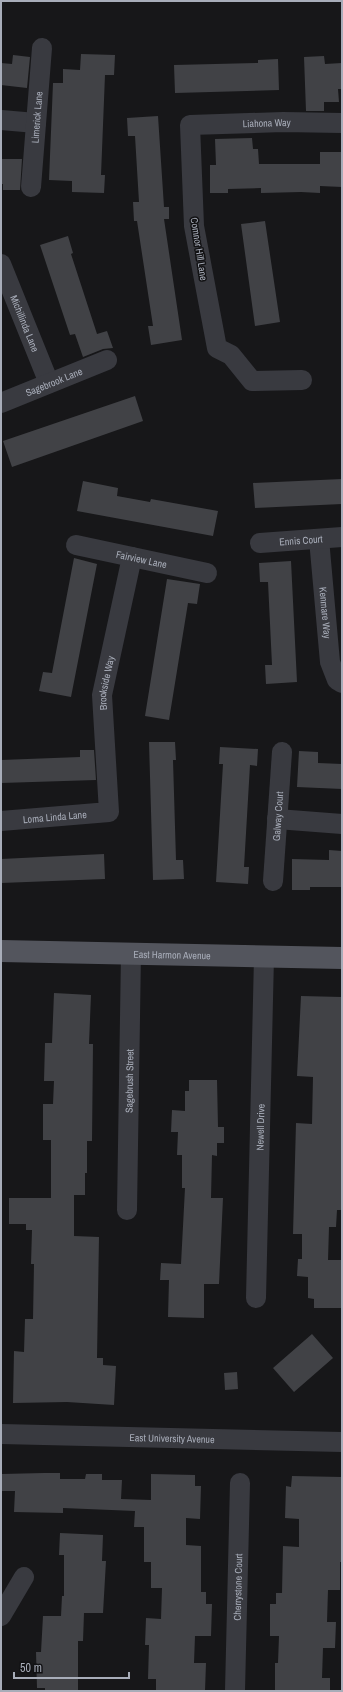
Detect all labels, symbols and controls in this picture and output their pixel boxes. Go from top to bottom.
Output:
street label: Limerick Lane [28,90,45,144]
street label: Liahona Way [242,115,292,130]
street label: Comnor Hill Lane [188,216,210,282]
street label: Michillinda Lane [8,293,42,354]
street label: Sagebrook Lane [23,364,85,399]
street label: Ennis Court [279,532,324,548]
street label: Fairview Lane [115,547,169,571]
street label: Kenmare Way [317,586,334,640]
street label: Brookside Way [95,654,117,711]
street label: Galway Court [269,790,286,841]
street label: Loma Linda Lane [22,807,88,826]
street label: East Harmon Avenue [133,947,211,962]
street label: Sagebrush Street [122,1048,136,1113]
street label: Newell Drive [253,1103,267,1150]
street label: East University Avenue [129,1431,215,1446]
street label: Cherrystone Court [230,1553,245,1621]
scale bar [14,1654,129,1680]
text: 50 m [20,1660,42,1676]

